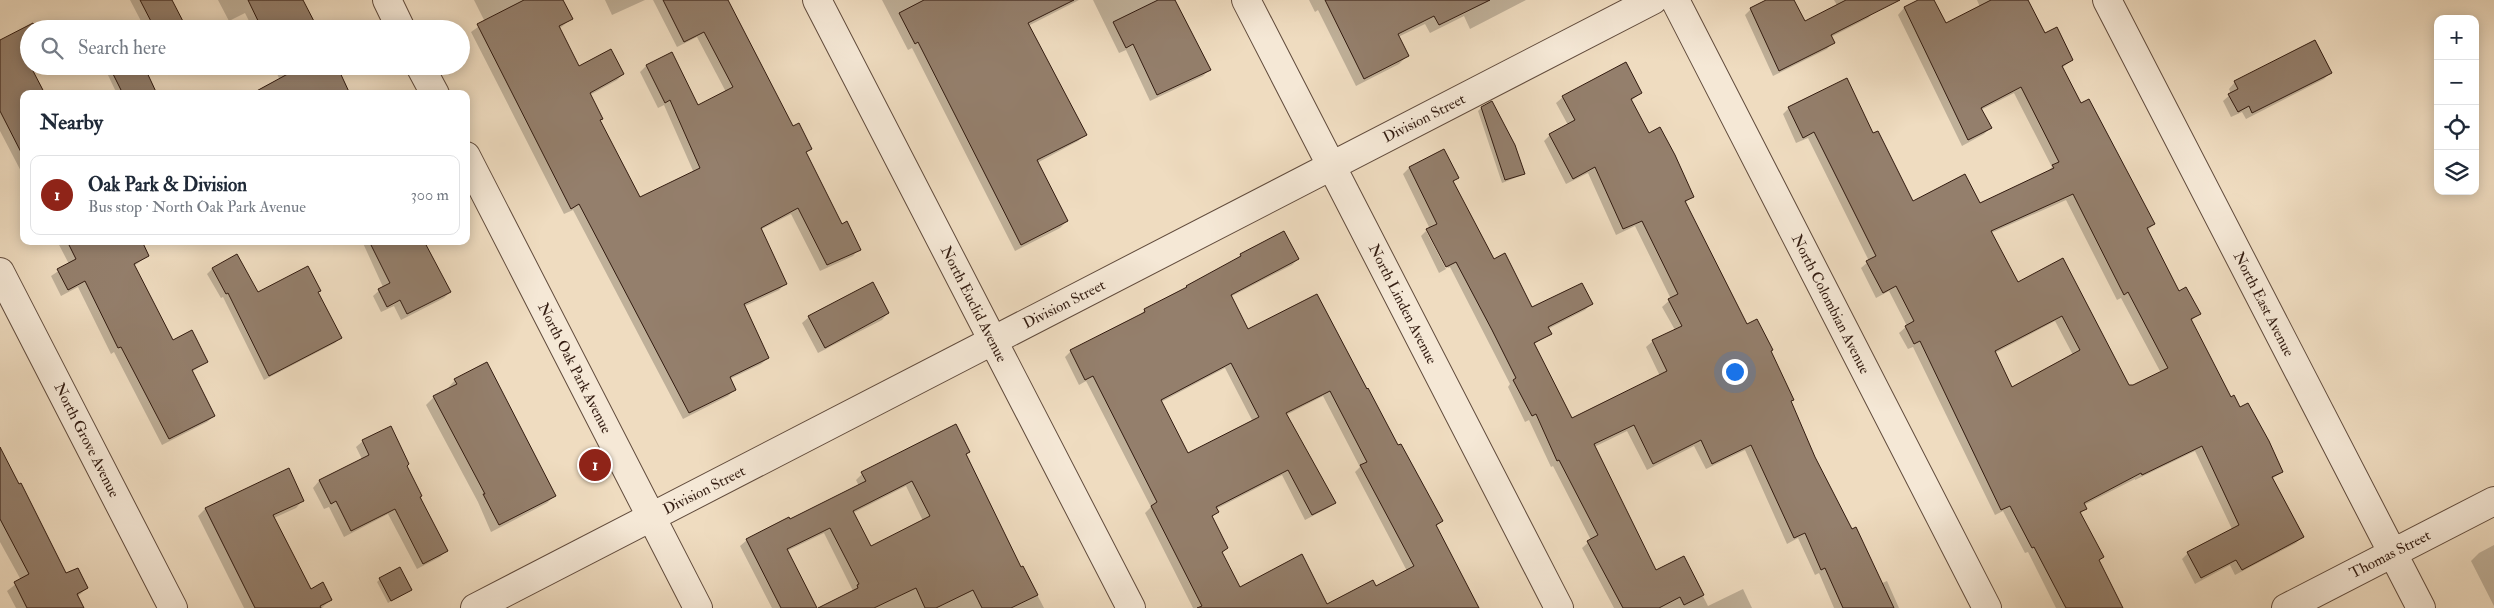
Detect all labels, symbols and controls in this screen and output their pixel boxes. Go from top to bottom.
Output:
map controls [2434,15,2479,195]
button: + [2434,15,2479,60]
search box [20,20,470,75]
icon: search [38,34,66,62]
text: Search here [78,36,166,60]
button: − [2434,60,2479,105]
street label: Division Street [1380,90,1469,147]
button: locate [2434,105,2479,150]
text: Nearby [40,109,103,136]
button: layers [2434,150,2479,195]
text: Oak Park & Division [88,173,247,197]
text: 1 [54,185,60,205]
text: 300 m [411,185,449,205]
text: Bus stop · North Oak Park Avenue [88,197,306,217]
street label: North Colombian Avenue [1787,231,1874,377]
street label: North Linden Avenue [1364,241,1441,367]
street label: North Euclid Avenue [936,243,1011,366]
street label: North East Avenue [2229,249,2298,360]
street label: Division Street [1020,276,1109,333]
street label: North Oak Park Avenue [533,300,616,437]
your location [1722,359,1748,385]
street label: North Grove Avenue [49,380,124,501]
pin: 1 [579,446,611,484]
street label: Division Street [660,462,749,519]
street label: Thomas Street [2346,526,2434,583]

